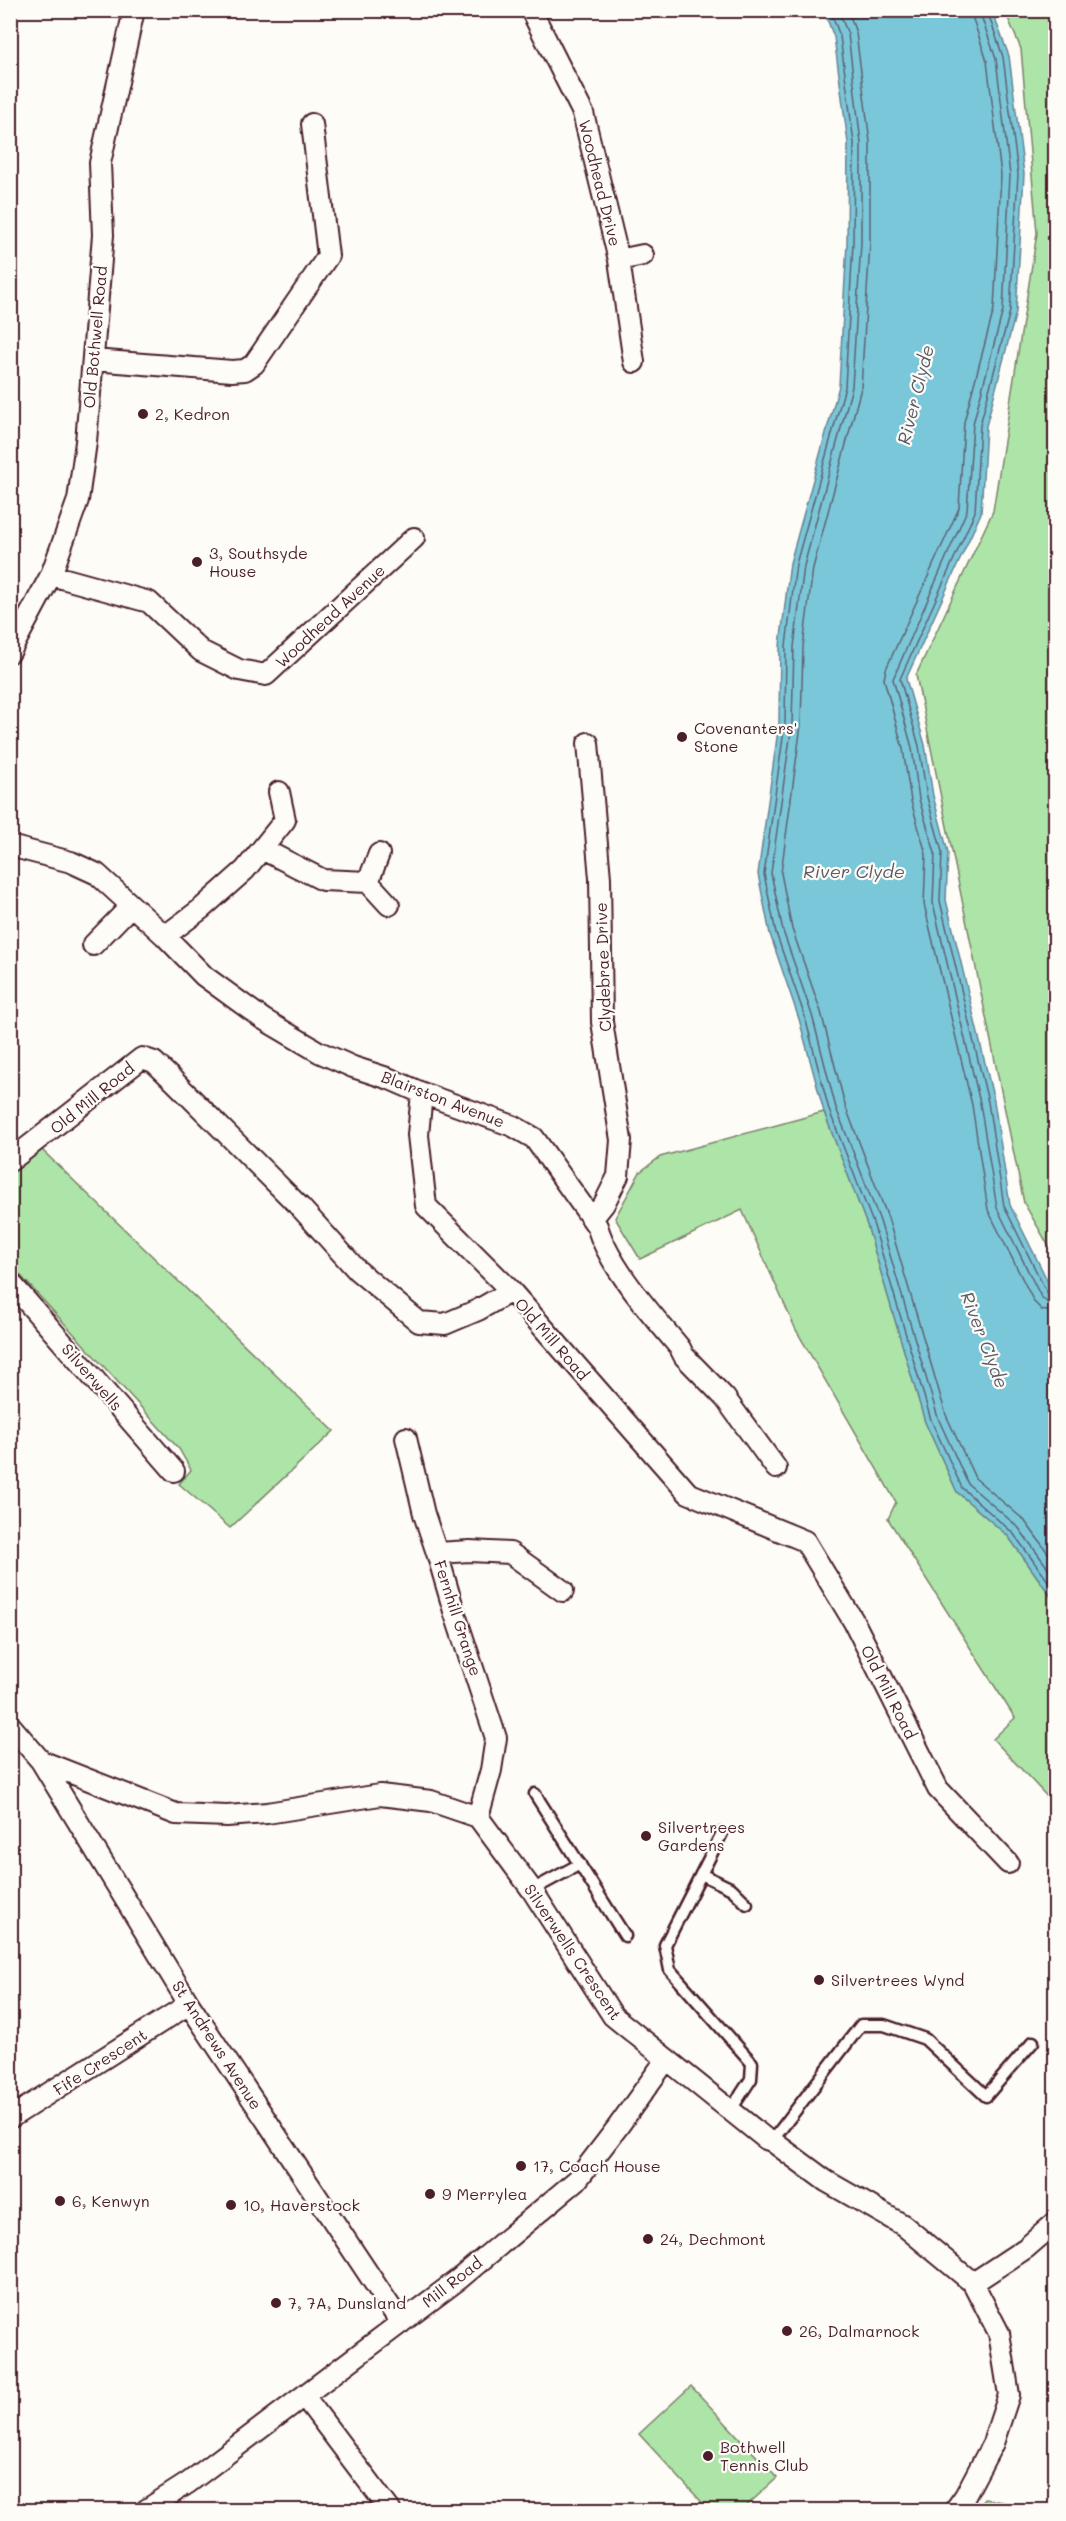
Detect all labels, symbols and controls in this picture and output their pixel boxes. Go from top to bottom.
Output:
street label: Woodhead Drive [575,117,626,248]
street label: Old Bothwell Road [78,265,111,409]
water label: River Clyde [891,342,939,447]
place label: 2, Kedron [155,403,230,424]
marker: 2, Kedron [136,407,150,421]
place label: 3, Southsyde House [209,542,308,581]
marker: 3, Southsyde House [190,555,204,569]
street label: Woodhead Avenue [270,559,389,672]
place label: Covenanters' Stone [694,717,797,756]
marker: Covenanters' Stone [675,730,689,744]
water label: River Clyde [803,859,905,883]
street label: Clydebrae Drive [590,902,615,1032]
street label: Old Mill Road [45,1057,138,1138]
street label: Blairston Avenue [379,1065,508,1132]
water label: River Clyde [955,1288,1014,1391]
street label: Old Mill Road [511,1293,594,1384]
street label: Silverwells [57,1339,127,1415]
street label: Fernhill Grange [430,1557,487,1679]
street label: Old Mill Road [857,1641,922,1742]
place label: Silvertrees Gardens [658,1816,745,1855]
marker: Silvertrees Gardens [639,1829,653,1843]
street label: Silverwells Crescent [520,1880,627,2024]
place label: Silvertrees Wynd [831,1969,965,1990]
marker: Silvertrees Wynd [812,1973,826,1987]
street label: St Andrews Avenue [168,1976,267,2113]
street label: Fife Crescent [49,2024,151,2100]
place label: 17, Coach House [533,2155,661,2176]
marker: 17, Coach House [514,2159,528,2173]
place label: 9 Merrylea [442,2183,528,2204]
marker: 9 Merrylea [423,2187,437,2201]
place label: 6, Kenwyn [72,2190,150,2211]
marker: 6, Kenwyn [53,2194,67,2208]
place label: 10, Haverstock [243,2194,360,2215]
marker: 10, Haverstock [224,2198,238,2212]
place label: 24, Dechmont [660,2228,766,2249]
marker: 24, Dechmont [641,2232,655,2246]
street label: Mill Road [417,2252,486,2312]
place label: 7, 7A, Dunsland [288,2292,406,2313]
marker: 7, 7A, Dunsland [269,2296,283,2310]
place label: 26, Dalmarnock [799,2320,919,2341]
marker: 26, Dalmarnock [780,2324,794,2338]
place label: Bothwell Tennis Club [720,2436,809,2475]
marker: Bothwell Tennis Club [701,2449,715,2463]

